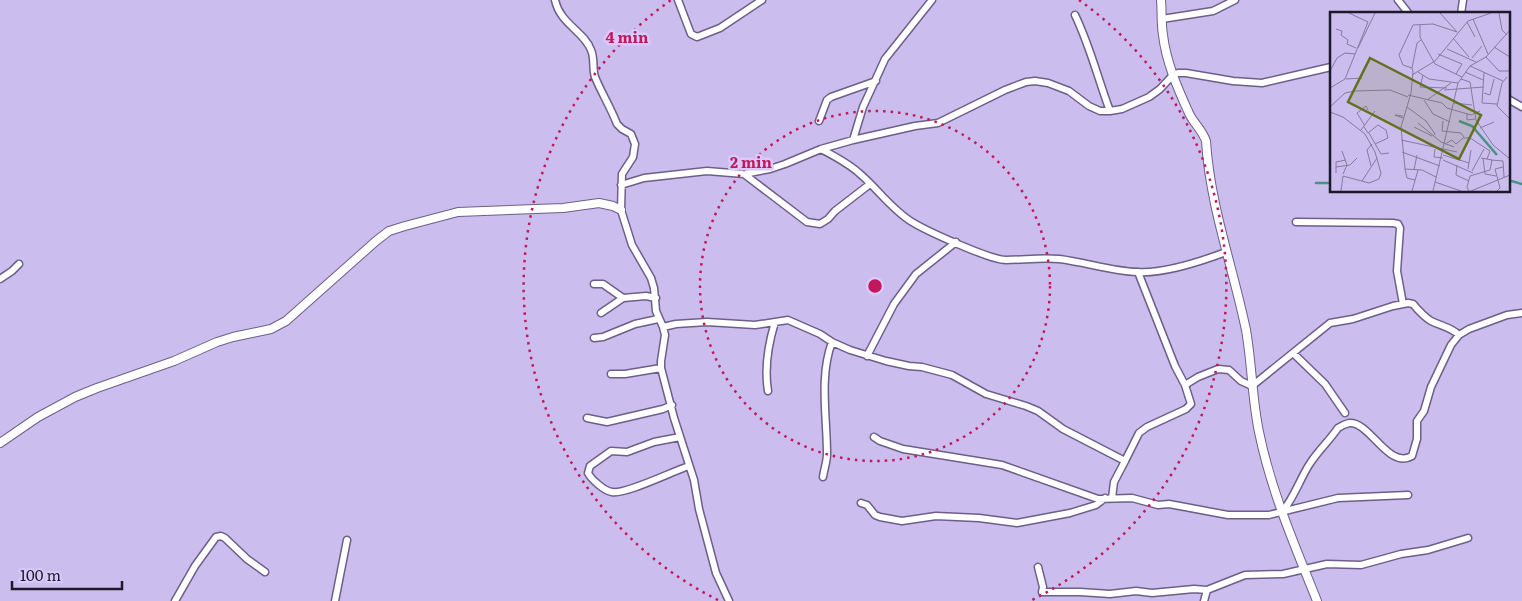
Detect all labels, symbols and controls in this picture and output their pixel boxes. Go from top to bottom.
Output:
inset map [1330,12,1510,192]
text: 4 min [606,25,649,48]
text: 2 min [730,150,773,173]
centre of rings [866,277,884,295]
scale bar [12,558,122,590]
text: 100 m [20,563,61,586]

